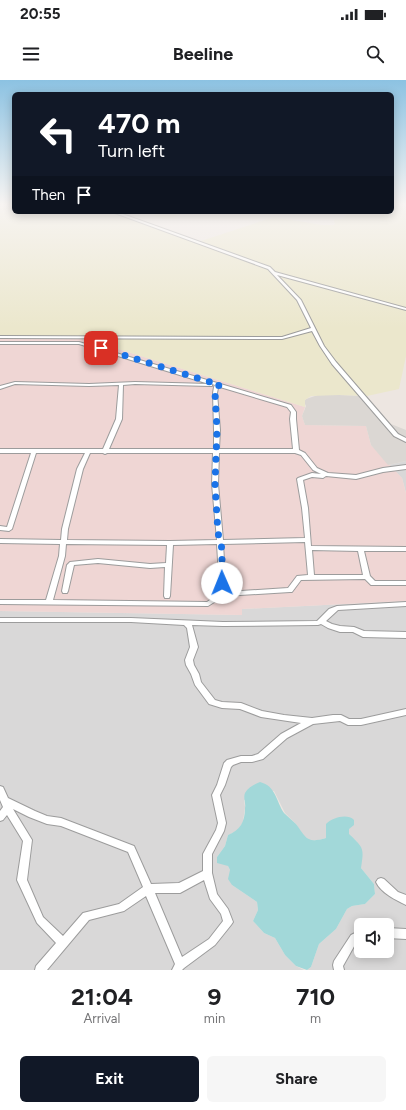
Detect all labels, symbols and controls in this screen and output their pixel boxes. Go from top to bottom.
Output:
text: 20:55 [20,5,60,23]
icon: menu [20,43,42,65]
text: Beeline [173,43,233,65]
icon: search [364,43,386,65]
text: 470 m [98,106,181,140]
icon: left [32,108,84,160]
text: Turn left [98,140,165,162]
icon: arrive [73,184,95,206]
text: Then [32,186,65,204]
pin [84,331,118,365]
icon: arrive [90,337,112,359]
position arrow [201,562,243,604]
map controls [354,918,394,958]
button: sound [354,918,394,958]
text: 21:04 [71,982,133,1011]
text: 9 [208,982,221,1011]
text: 710 [296,982,335,1011]
text: Arrival [84,1011,120,1026]
text: min [204,1011,225,1026]
text: m [310,1011,321,1026]
button: Exit [20,1056,199,1102]
button: Share [207,1056,386,1102]

